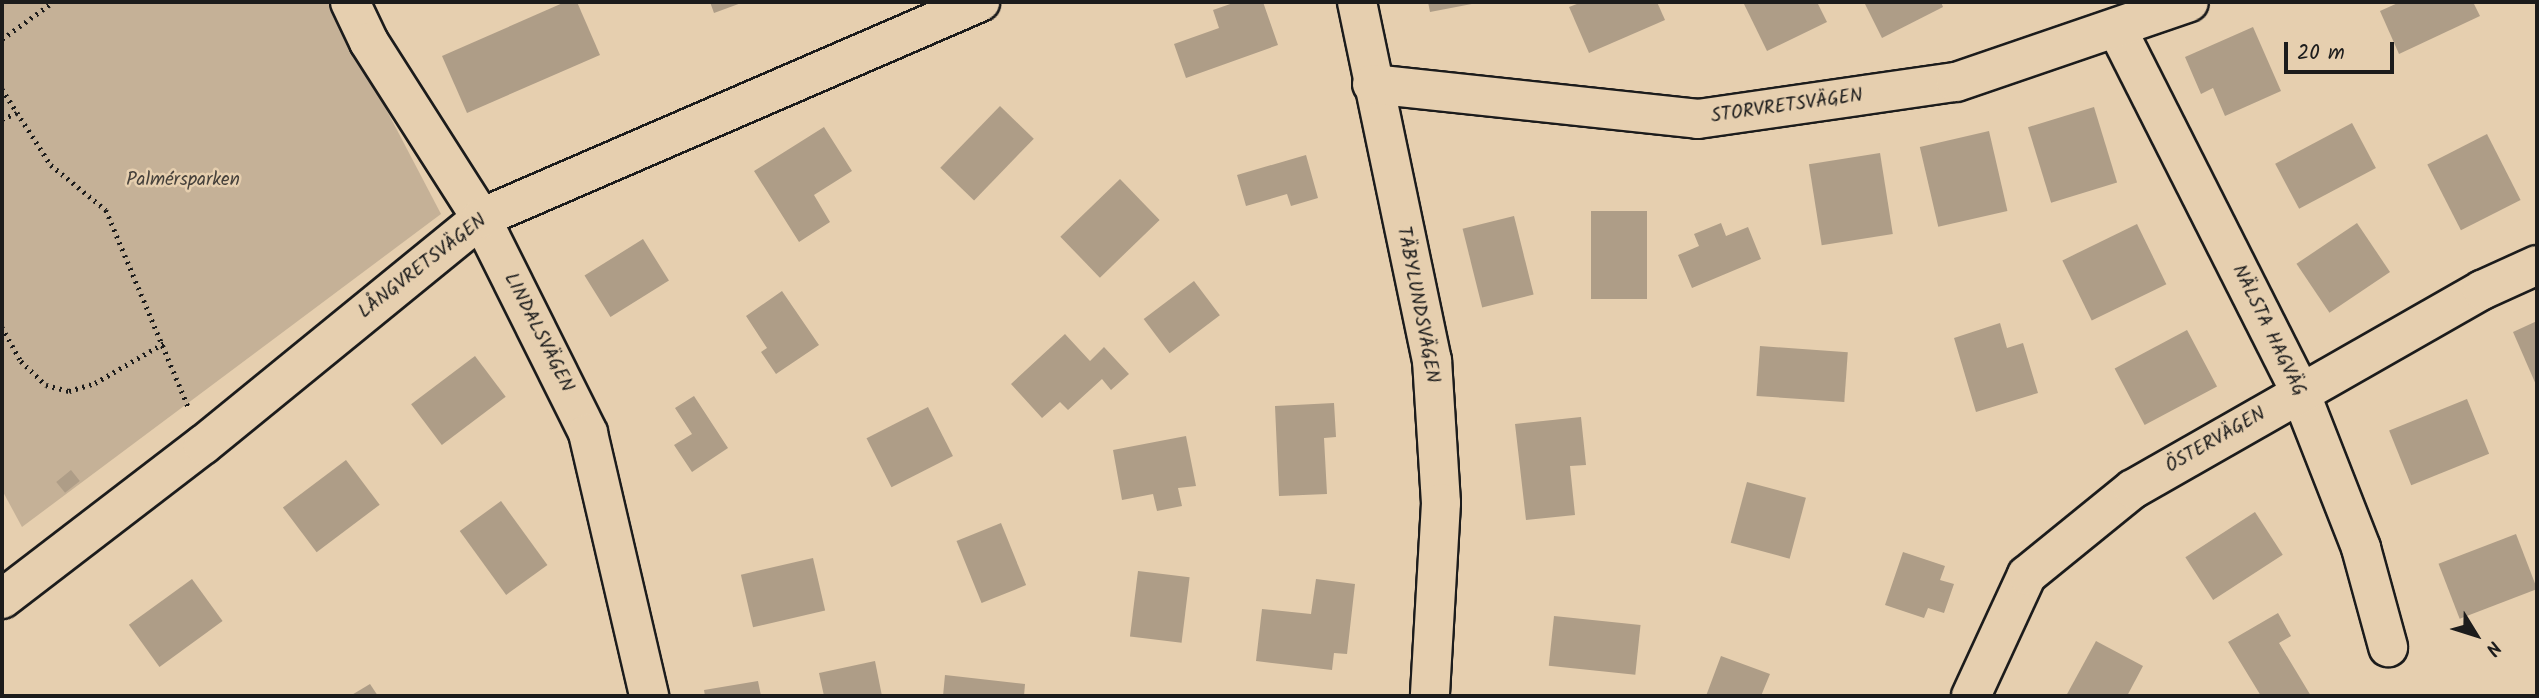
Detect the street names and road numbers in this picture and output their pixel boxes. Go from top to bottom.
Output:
street label: STORVRETSVÄGEN [1710,85,1864,129]
street label: LÅNGVRETSVÄGEN [354,210,492,324]
street label: TÄBYLUNDSVÄGEN [1391,225,1443,385]
street label: NÄLSTA HAGVÄG [2226,262,2310,400]
street label: LINDALSVÄGEN [498,270,578,396]
street label: ÖSTERVÄGEN [2162,403,2270,479]

